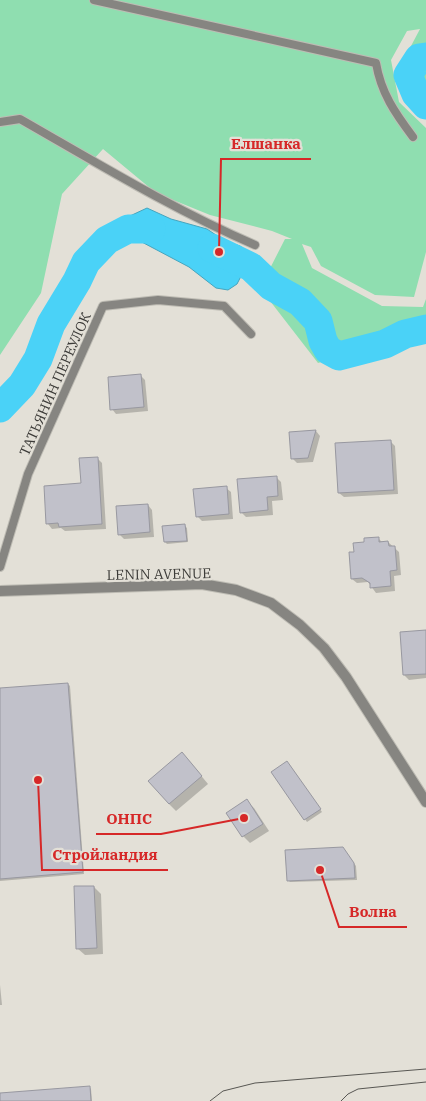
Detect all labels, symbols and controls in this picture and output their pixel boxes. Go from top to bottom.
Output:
callout: Елшанка [221,129,311,159]
text: Елшанка [231,134,301,153]
street label: ТАТЬЯНИН ПЕРЕУЛОК [15,309,95,459]
street label: LENIN AVENUE [107,564,211,584]
callout: ОНПС [96,804,161,834]
text: ОНПС [106,809,152,828]
callout: Стройландия [42,840,168,870]
text: Стройландия [52,845,158,864]
callout: Волна [339,897,407,927]
text: Волна [349,902,397,921]

